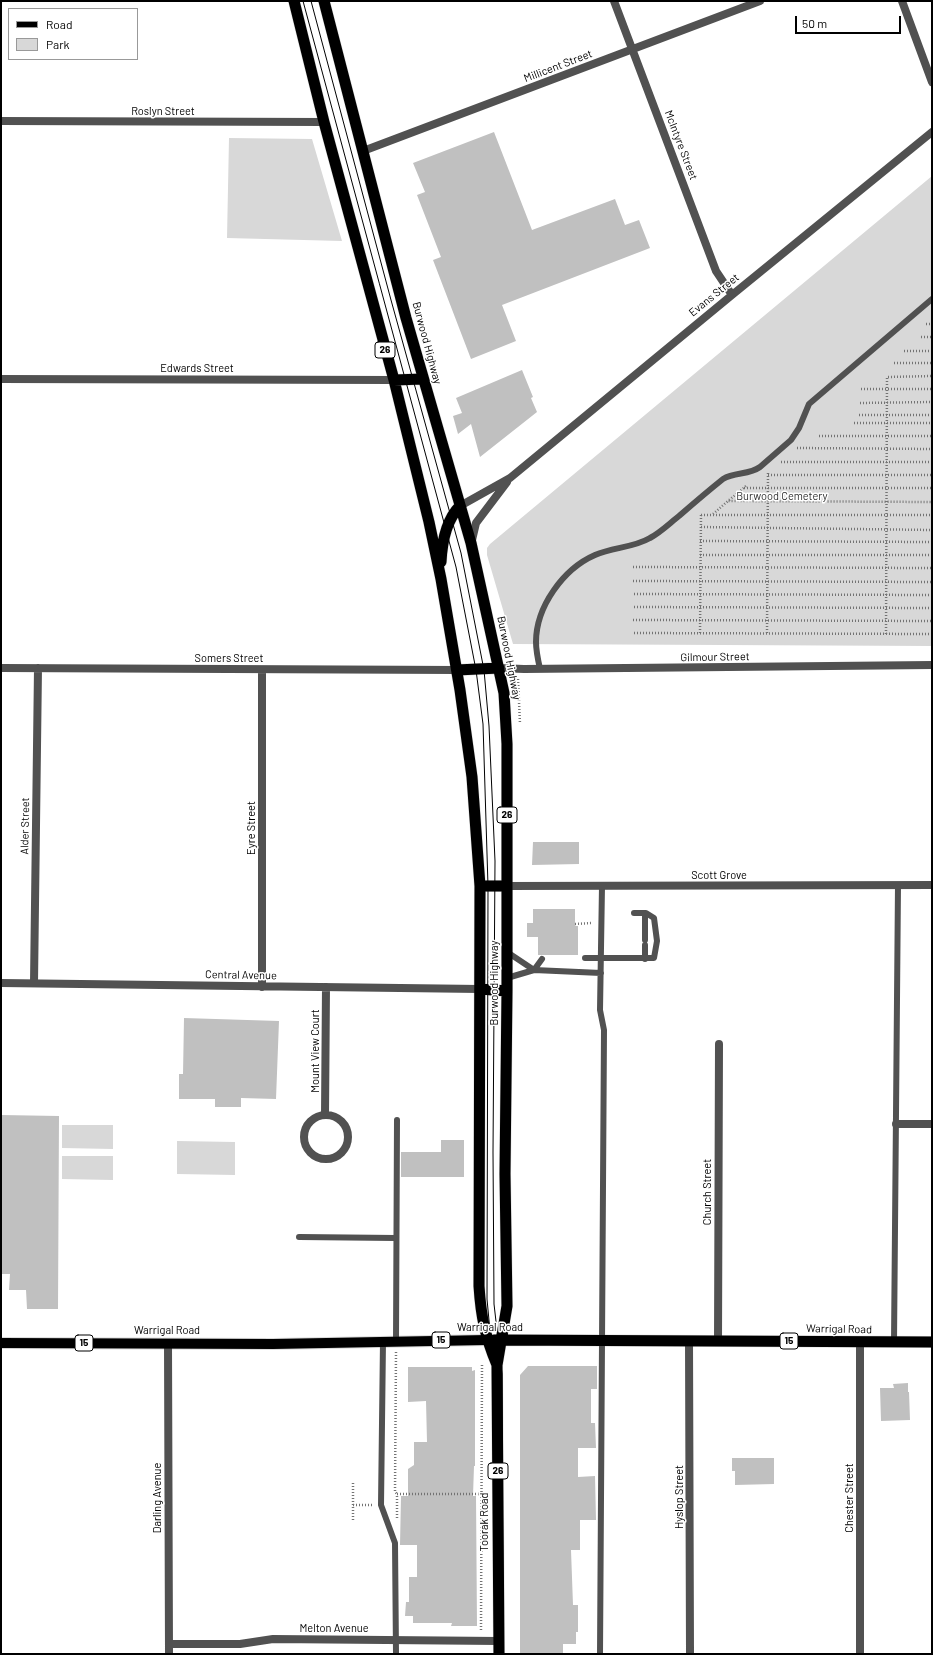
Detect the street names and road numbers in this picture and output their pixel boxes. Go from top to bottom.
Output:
street label: Millicent Street [522,47,594,85]
street label: Roslyn Street [131,104,195,118]
street label: McIntyre Street [662,108,700,182]
street label: Evans Street [686,271,742,319]
street label: Burwood Highway [410,300,444,386]
road number: 26 [375,342,395,358]
street label: Edwards Street [160,361,234,375]
street label: Burwood Highway [494,615,524,701]
street label: Gilmour Street [680,650,750,664]
street label: Somers Street [195,651,263,665]
street label: Alder Street [18,797,32,855]
street label: Eyre Street [244,801,258,855]
road number: 26 [497,807,517,823]
street label: Scott Grove [691,868,747,882]
street label: Burwood Highway [487,940,501,1026]
street label: Central Avenue [205,968,277,982]
street label: Mount View Court [308,1009,322,1093]
street label: Church Street [700,1159,714,1225]
street label: Warrigal Road [457,1320,523,1334]
street label: Warrigal Road [806,1322,872,1336]
street label: Warrigal Road [134,1323,200,1337]
road number: 15 [432,1332,450,1348]
road number: 15 [780,1333,798,1349]
road number: 15 [75,1335,93,1351]
street label: Darling Avenue [150,1463,164,1533]
road number: 26 [488,1463,508,1479]
street label: Chester Street [842,1463,856,1533]
street label: Hyslop Street [672,1465,686,1529]
street label: Toorak Road [477,1492,491,1552]
street label: Melton Avenue [299,1621,369,1635]

